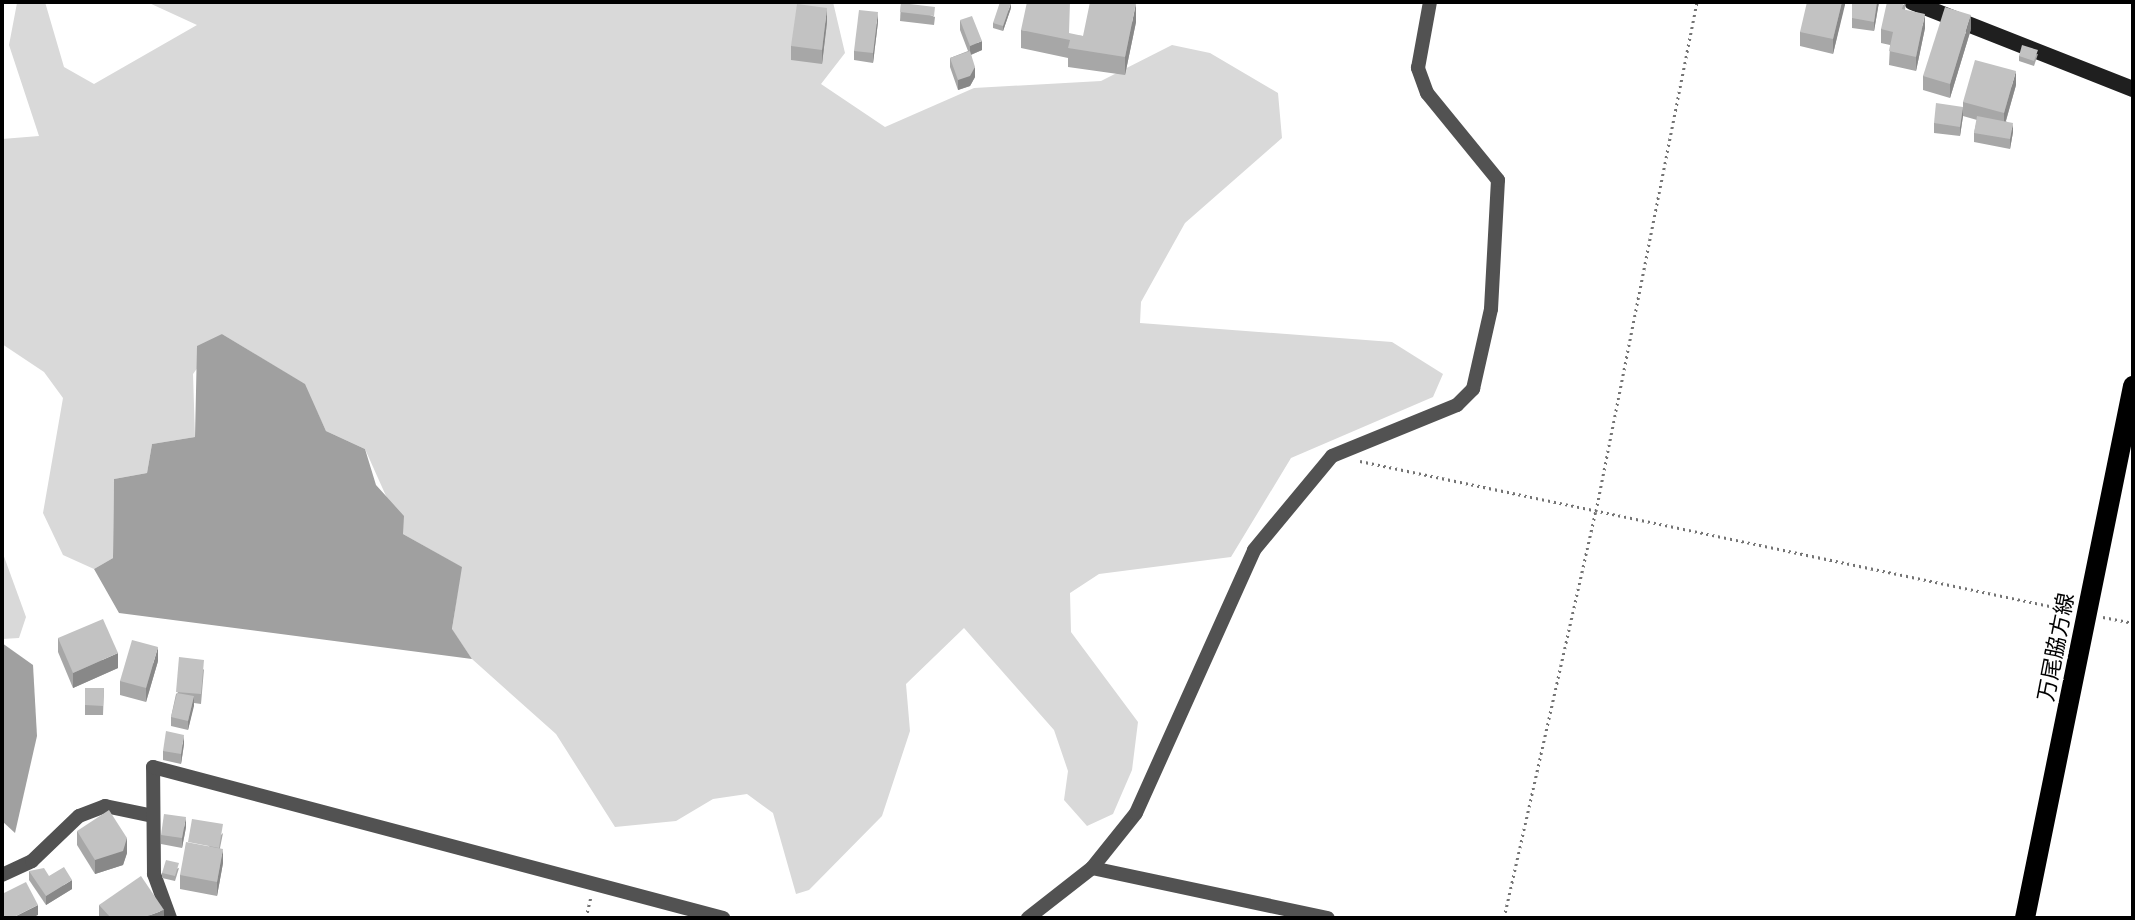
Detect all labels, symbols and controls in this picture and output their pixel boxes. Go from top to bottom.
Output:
street label: 万尾脇方線 [2032,590,2078,704]

